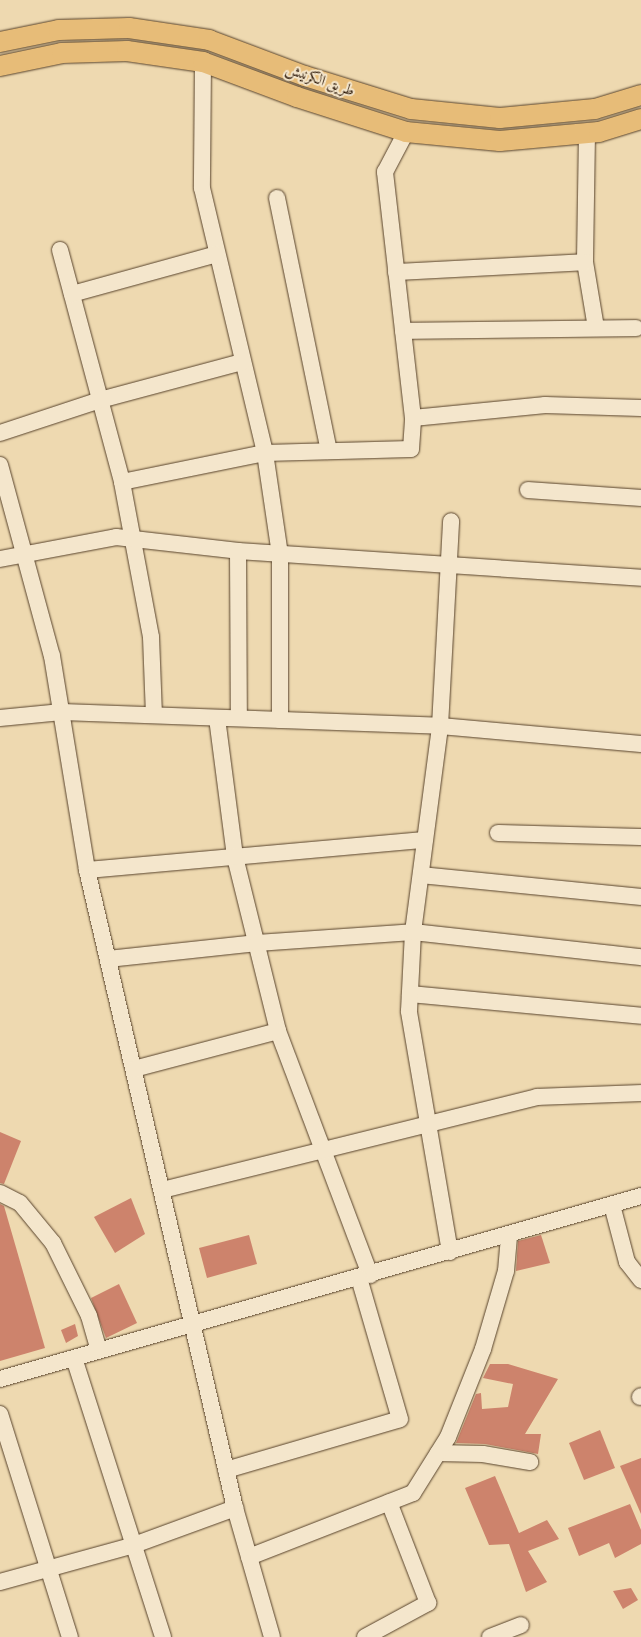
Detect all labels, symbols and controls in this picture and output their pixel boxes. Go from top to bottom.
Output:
street label: طريق الكرنيش [283,60,357,100]

